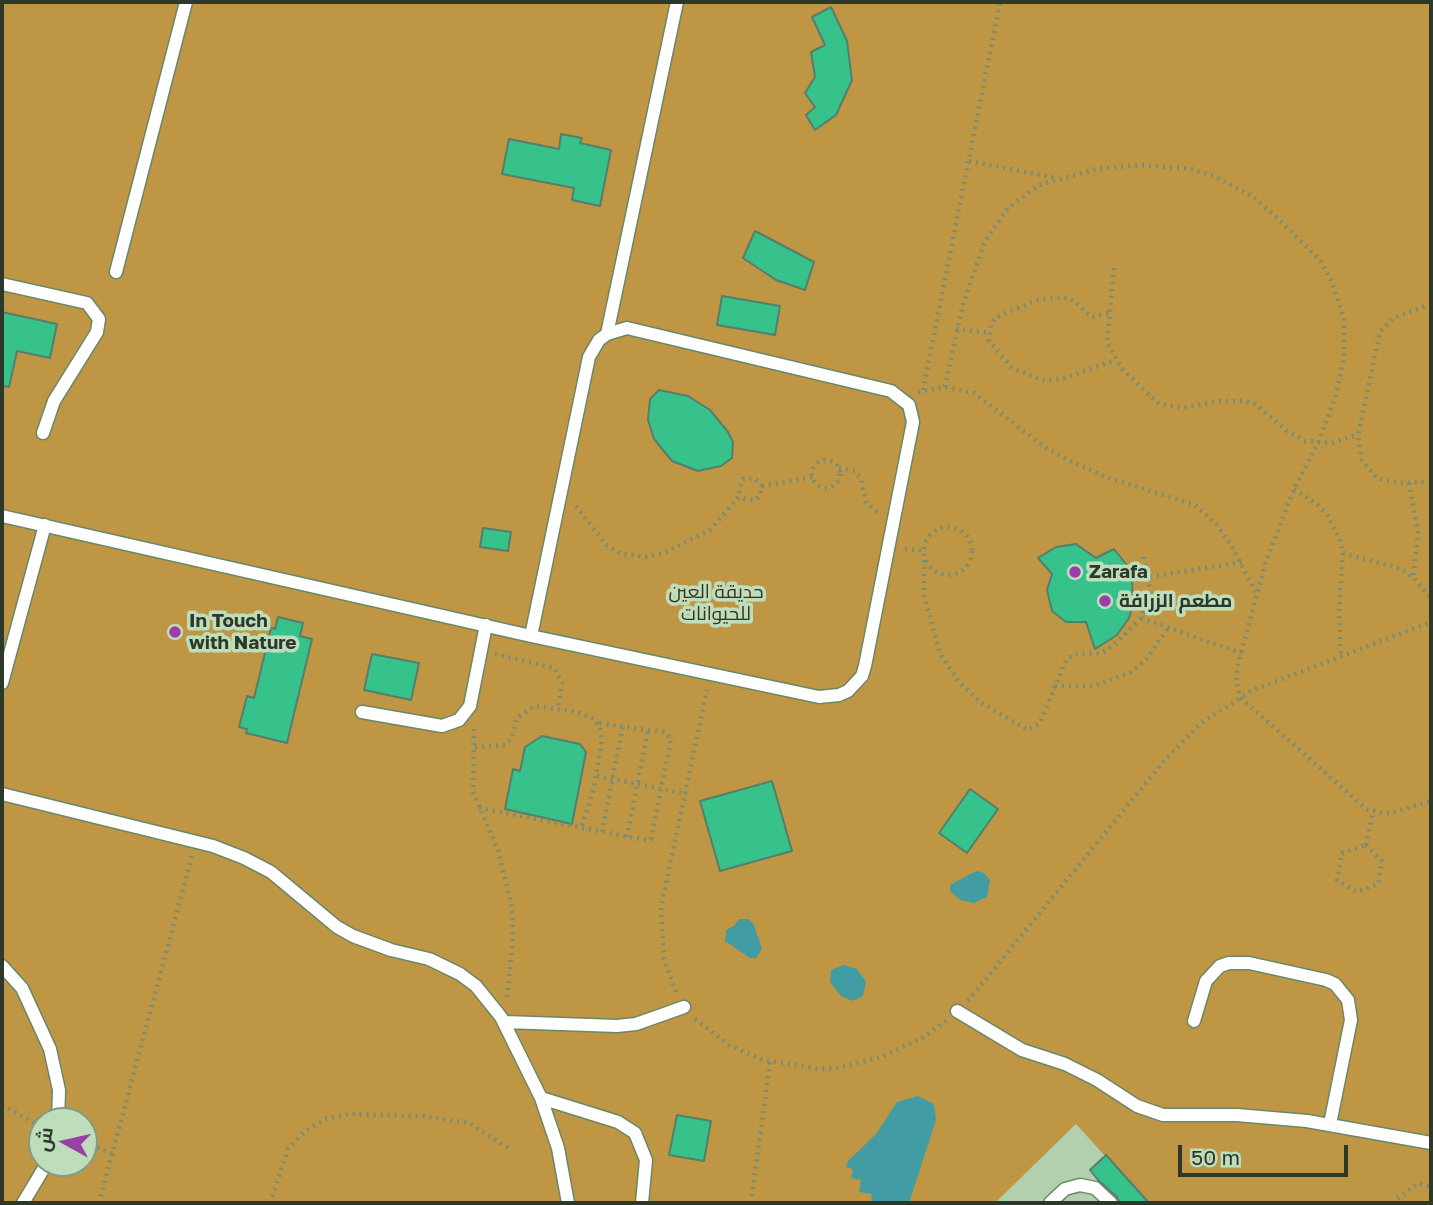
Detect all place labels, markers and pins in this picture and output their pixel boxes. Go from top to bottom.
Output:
place label: Zarafa [1089,561,1148,583]
marker: Zarafa [1067,564,1083,580]
place label: مطعم الزرافة [1119,590,1232,612]
marker: مطعم الزرافة [1097,593,1113,609]
place label: In Touch with Nature [189,610,297,654]
marker: In Touch with Nature [167,624,183,640]

